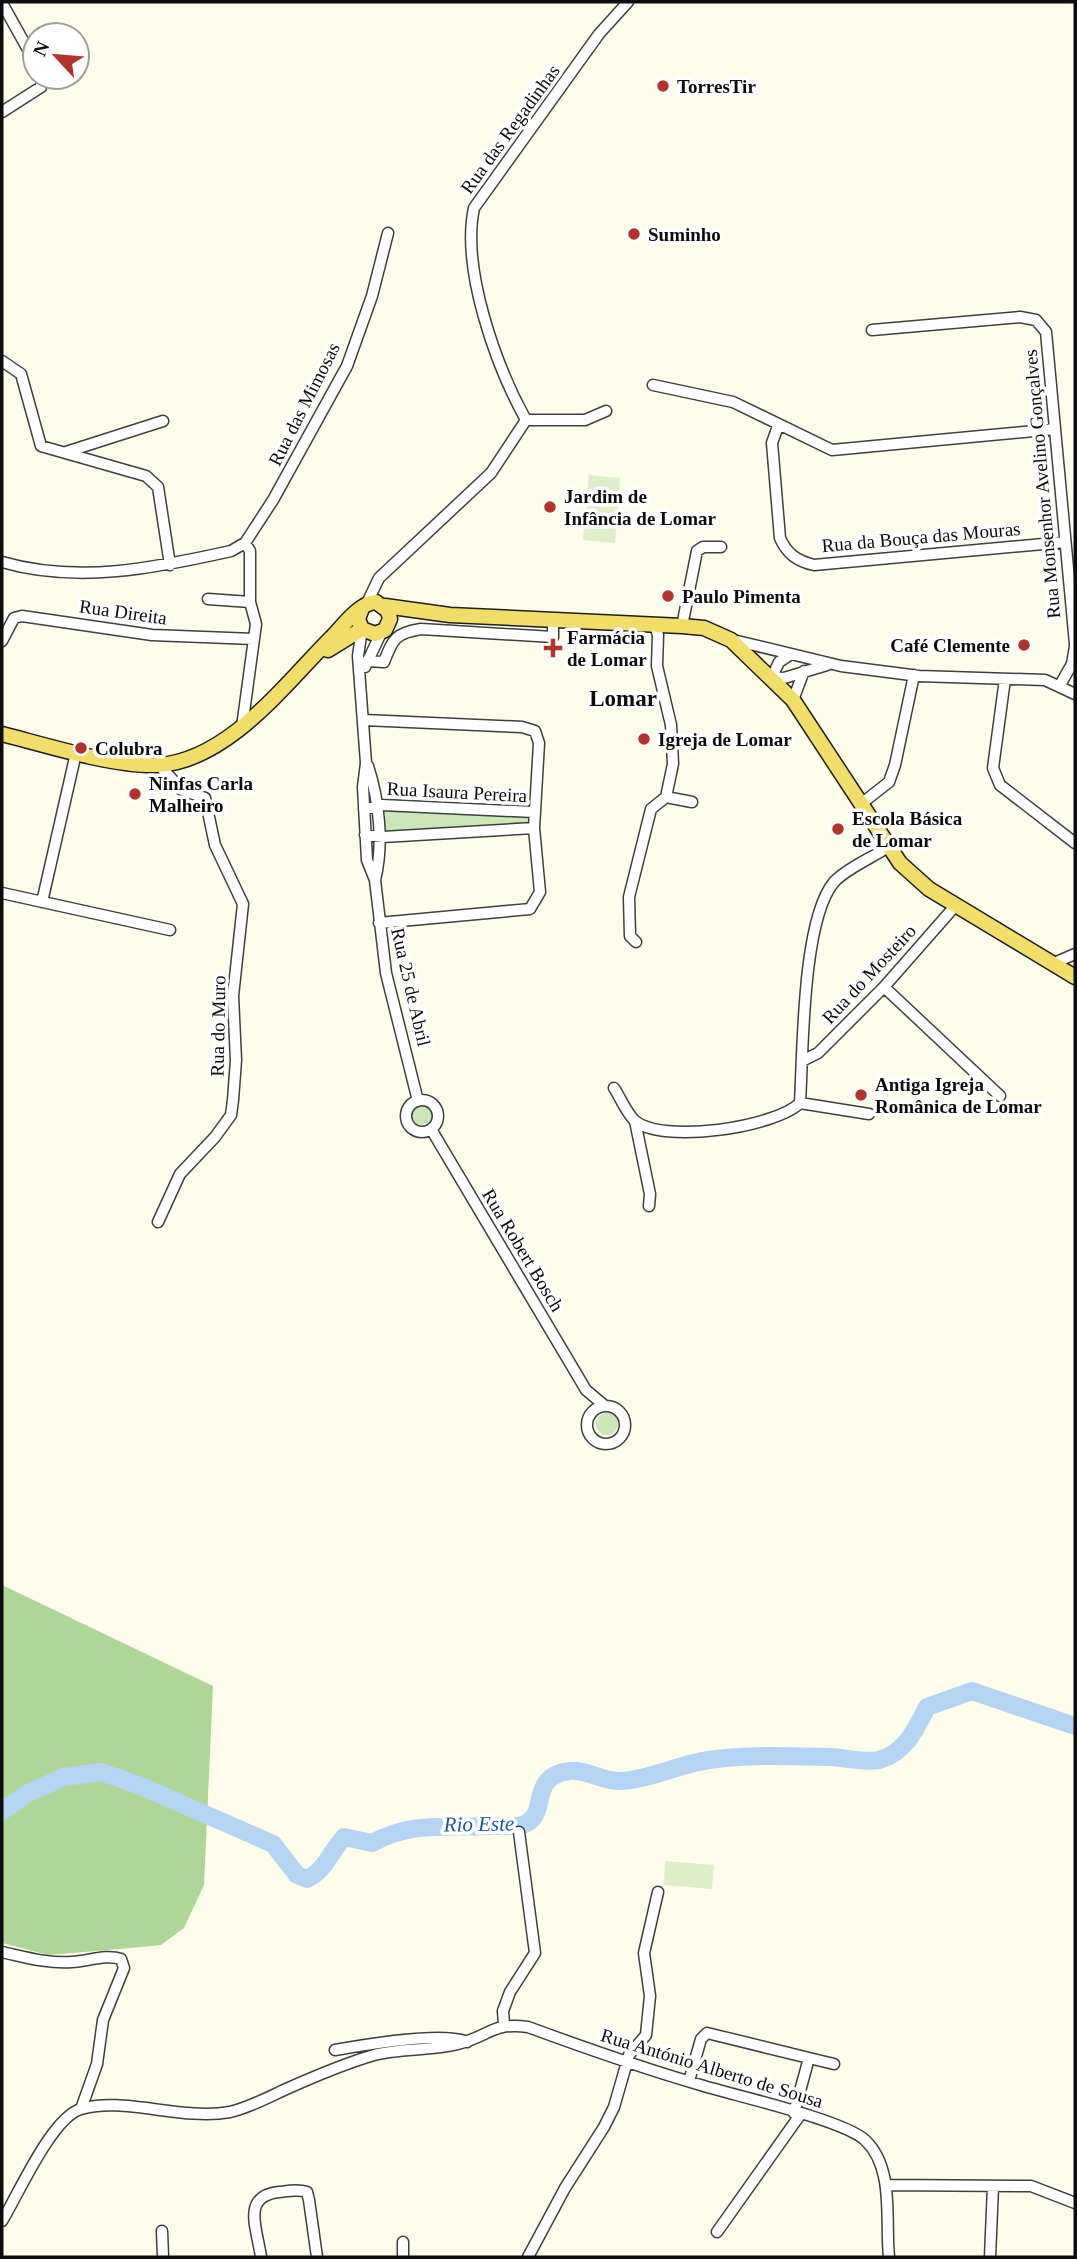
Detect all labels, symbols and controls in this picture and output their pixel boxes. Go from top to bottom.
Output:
north arrow [21,21,91,91]
text: N [29,38,54,60]
street label: Rua das Regadinhas [456,61,564,197]
place label: TorresTir [677,76,756,97]
marker: TorresTir [655,78,671,94]
place label: Suminho [648,224,721,245]
marker: Suminho [626,226,642,242]
street label: Rua das Mimosas [264,339,344,469]
street label: Rua Monsenhor Avelino Gonçalves [1020,348,1064,620]
place label: Jardim de Infância de Lomar [564,486,717,529]
marker: Jardim de Infância de Lomar [542,499,558,515]
street label: Rua da Bouça das Mouras [821,518,1021,556]
place label: Paulo Pimenta [682,586,801,607]
marker: Paulo Pimenta [660,588,676,604]
street label: Rua Direita [78,595,169,629]
place label: Farmácia de Lomar [567,627,647,670]
place label: Café Clemente [890,635,1010,656]
marker: Café Clemente [1016,637,1032,653]
marker: Farmácia de Lomar [545,640,561,656]
district label: Lomar [589,686,657,711]
place label: Igreja de Lomar [658,729,792,750]
marker: Igreja de Lomar [636,731,652,747]
place label: Colubra [95,738,163,759]
marker: Colubra [73,740,89,756]
place label: Ninfas Carla Malheiro [149,773,253,816]
street label: Rua Isaura Pereira [386,778,528,806]
marker: Ninfas Carla Malheiro [127,786,143,802]
place label: Escola Básica de Lomar [852,808,963,851]
marker: Escola Básica de Lomar [830,821,846,837]
street label: Rua do Mosteiro [818,920,920,1028]
street label: Rua 25 de Abril [387,926,435,1048]
street label: Rua do Muro [207,975,229,1077]
place label: Antiga Igreja Românica de Lomar [875,1074,1042,1117]
marker: Antiga Igreja Românica de Lomar [853,1087,869,1103]
street label: Rua Robert Bosch [478,1185,568,1316]
water label: Rio Este [443,1811,514,1837]
street label: Rua António Alberto de Sousa [598,2024,826,2112]

